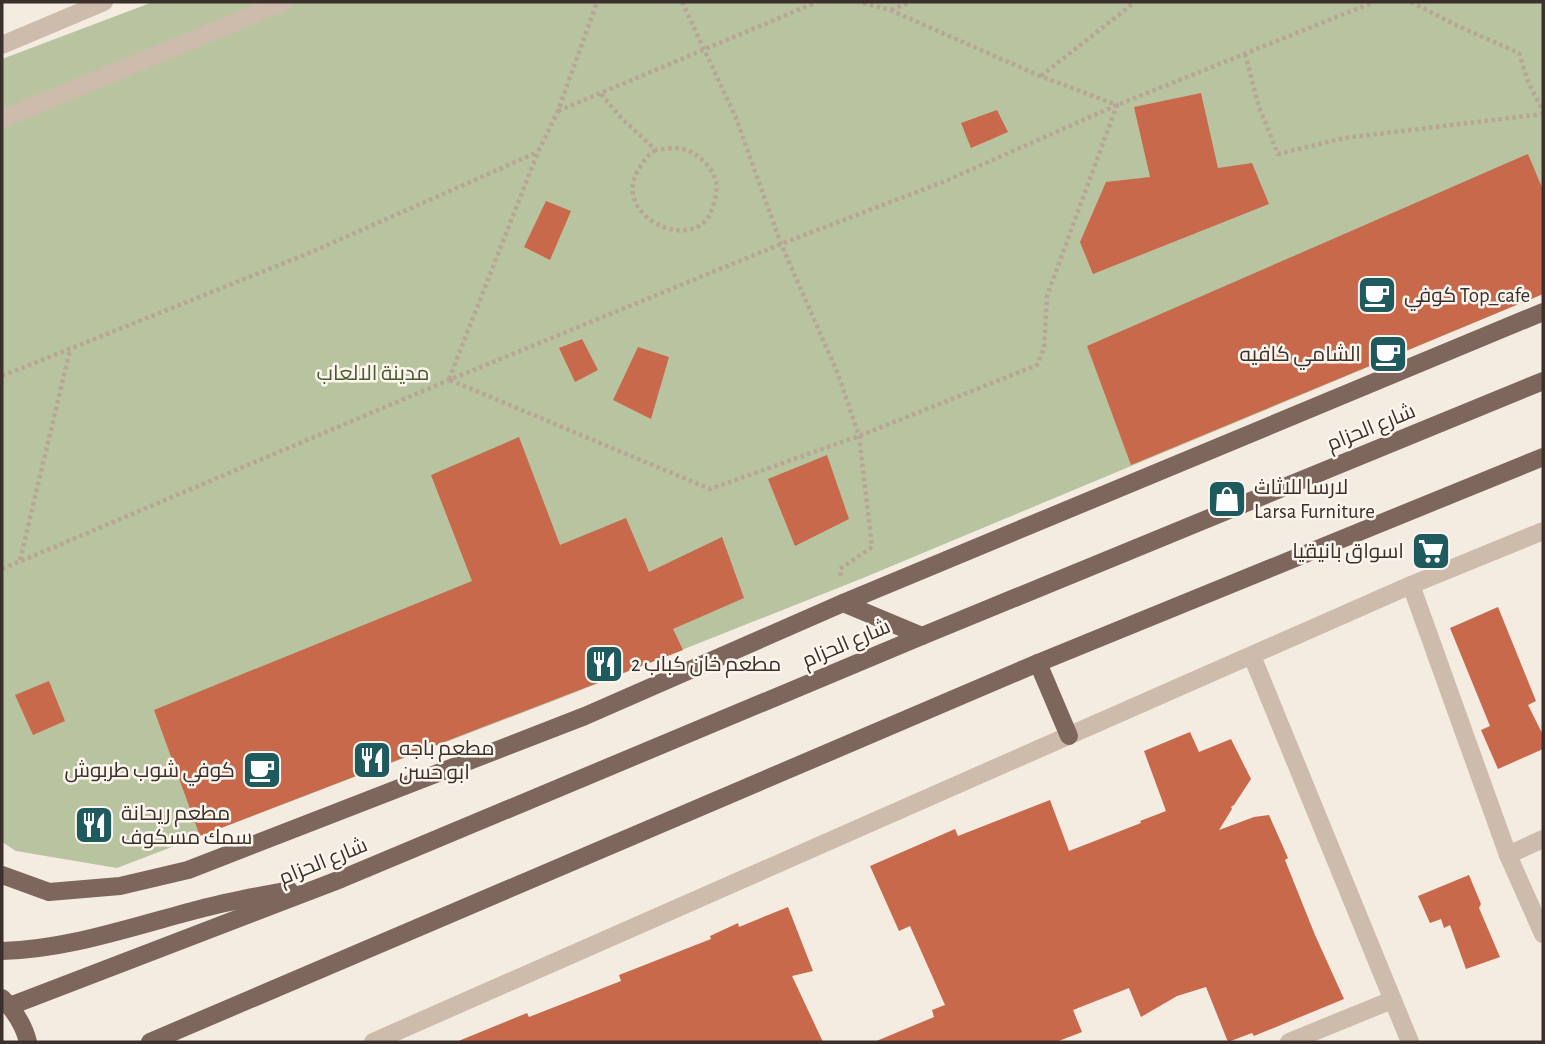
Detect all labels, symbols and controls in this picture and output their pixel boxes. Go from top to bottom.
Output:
cafe icon: كوفي Top_cafe [1356,274,1398,316]
place label: كوفي Top_cafe [1404,285,1530,311]
cafe icon: الشامي كافيه [1367,333,1409,375]
place label: الشامي كافيه [1239,344,1361,370]
park label: مدينة الالعاب [316,363,430,384]
street label: شارع الحزام [1324,400,1420,457]
place label: لارسا للاثاث Larsa Furniture [1254,477,1375,522]
shop icon: لارسا للاثاث Larsa Furniture [1206,478,1248,520]
supermarket icon: اسواق بانيقيا [1410,530,1452,572]
place label: اسواق بانيقيا [1292,541,1404,564]
street label: شارع الحزام [799,616,894,674]
restaurant icon: مطعم خان كباب 2 [583,643,625,685]
place label: مطعم خان كباب 2 [631,654,781,678]
place label: مطعم باجه ابو حسن [399,738,494,785]
restaurant icon: مطعم باجه ابو حسن [351,739,393,781]
cafe icon: كوفي شوب طربوش [241,749,283,791]
place label: كوفي شوب طربوش [65,760,235,786]
place label: مطعم ريحانة سمك مسكوف [121,803,252,849]
restaurant icon: مطعم ريحانة سمك مسكوف [73,804,115,846]
street label: شارع الحزام [276,834,372,891]

